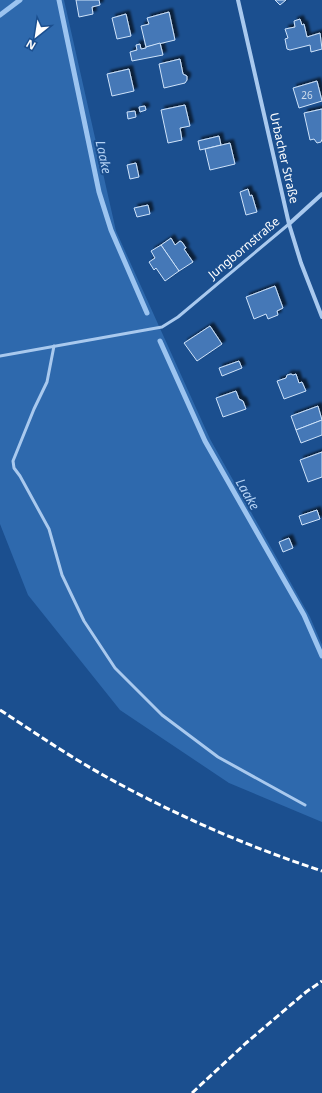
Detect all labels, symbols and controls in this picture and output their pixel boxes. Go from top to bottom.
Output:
north arrow [16,16,56,56]
text: N [23,36,38,54]
house number: 26 [301,88,313,102]
street label: Urbacher Straße [266,111,303,205]
water label: Laake [92,139,116,176]
street label: Jungbornstraße [204,213,283,283]
water label: Laake [232,475,264,514]

